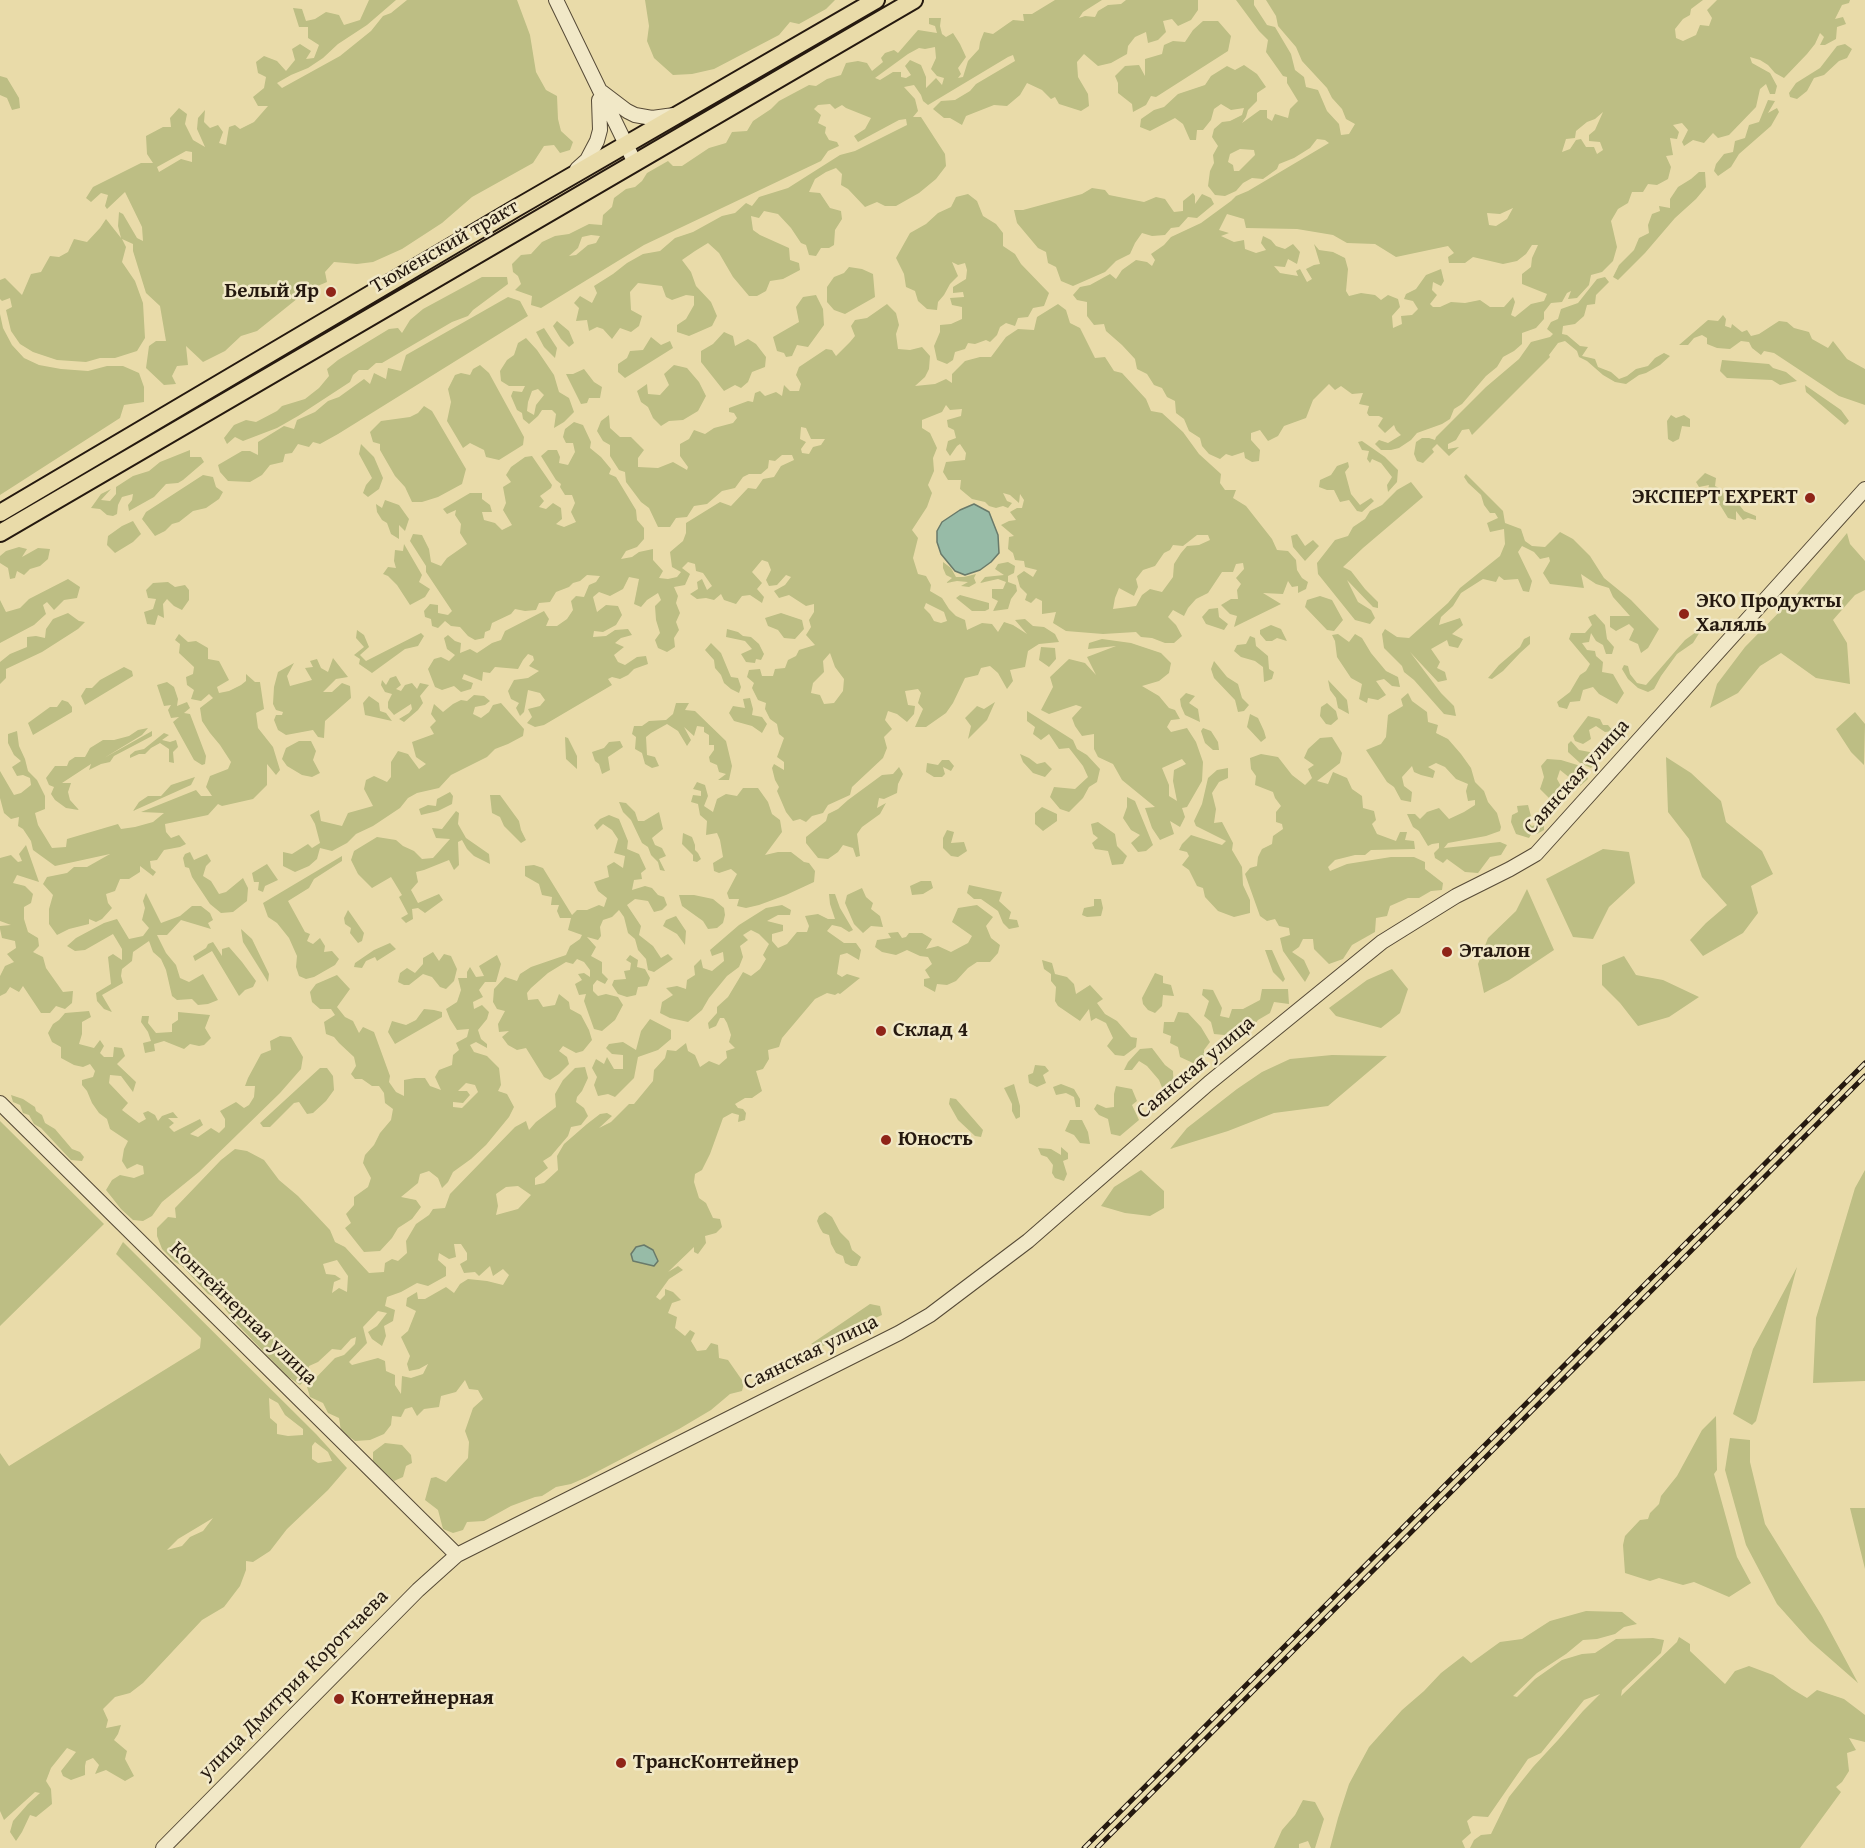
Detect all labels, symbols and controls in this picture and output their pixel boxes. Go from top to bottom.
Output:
street label: Тюменский тракт [367,194,523,300]
place label: Белый Яр [224,279,319,305]
marker: Белый Яр [324,285,338,299]
place label: ЭКСПЕРТ EXPERT [1632,485,1798,511]
marker: ЭКСПЕРТ EXPERT [1803,491,1817,505]
place label: ЭКО Продукты Халяль [1696,589,1841,639]
marker: ЭКО Продукты Халяль [1677,607,1691,621]
street label: Саянская улица [1519,714,1635,840]
place label: Эталон [1459,939,1530,965]
marker: Эталон [1440,945,1454,959]
street label: Саянская улица [1132,1011,1260,1125]
place label: Склад 4 [893,1018,968,1044]
marker: Склад 4 [874,1024,888,1038]
place label: Юность [898,1127,973,1153]
marker: Юность [879,1133,893,1147]
street label: Контейнерная улица [164,1237,322,1391]
street label: Саянская улица [740,1310,882,1396]
street label: улица Дмитрия Коротчаева [194,1585,394,1785]
place label: Контейнерная [351,1686,494,1712]
marker: Контейнерная [332,1692,346,1706]
place label: ТрансКонтейнер [633,1750,799,1776]
marker: ТрансКонтейнер [614,1756,628,1770]

